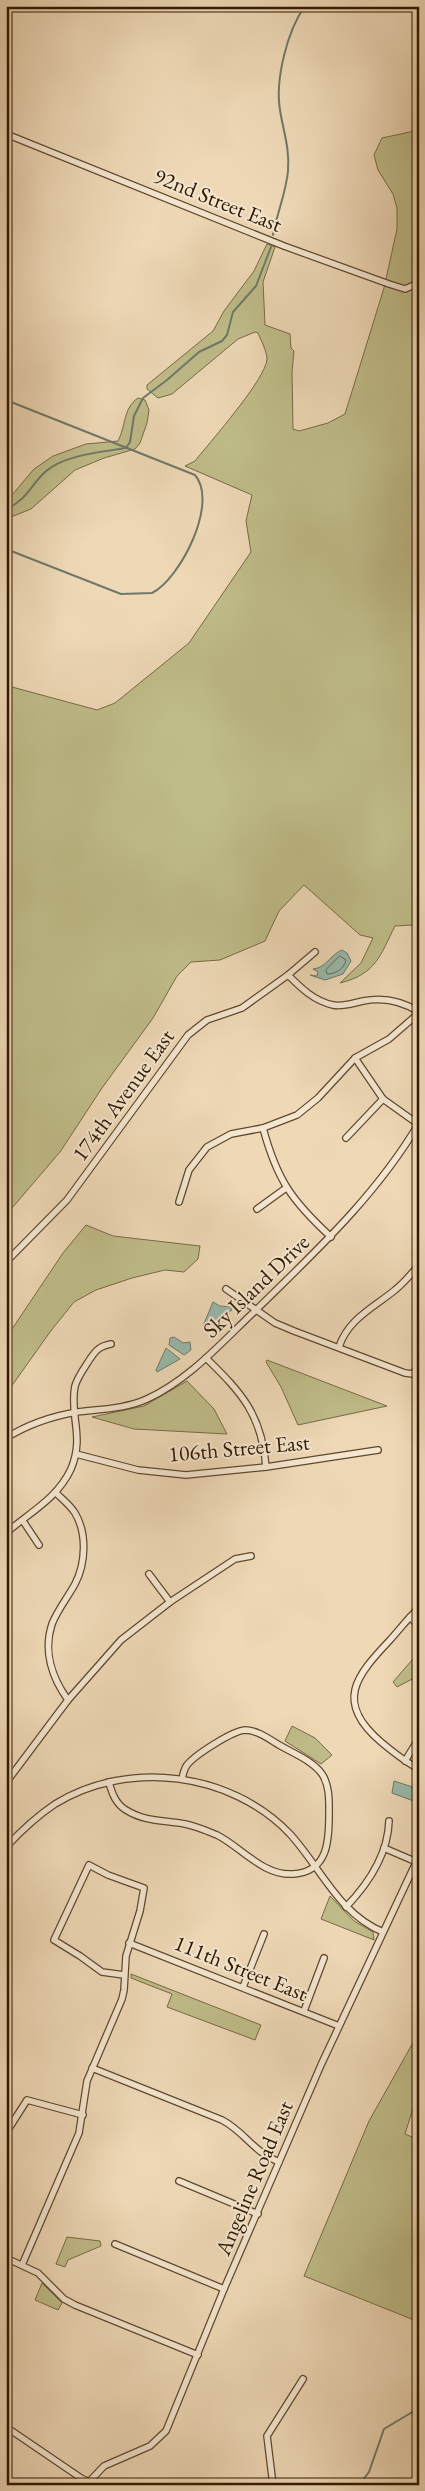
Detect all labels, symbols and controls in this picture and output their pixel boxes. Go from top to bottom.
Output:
street label: 92nd Street East [150,161,286,239]
street label: 174th Avenue East [65,1023,181,1167]
street label: Sky Island Drive [197,1228,316,1344]
street label: 106th Street East [167,1427,311,1469]
street label: 111th Street East [170,1928,312,2008]
street label: Angeline Road East [208,2096,300,2261]

